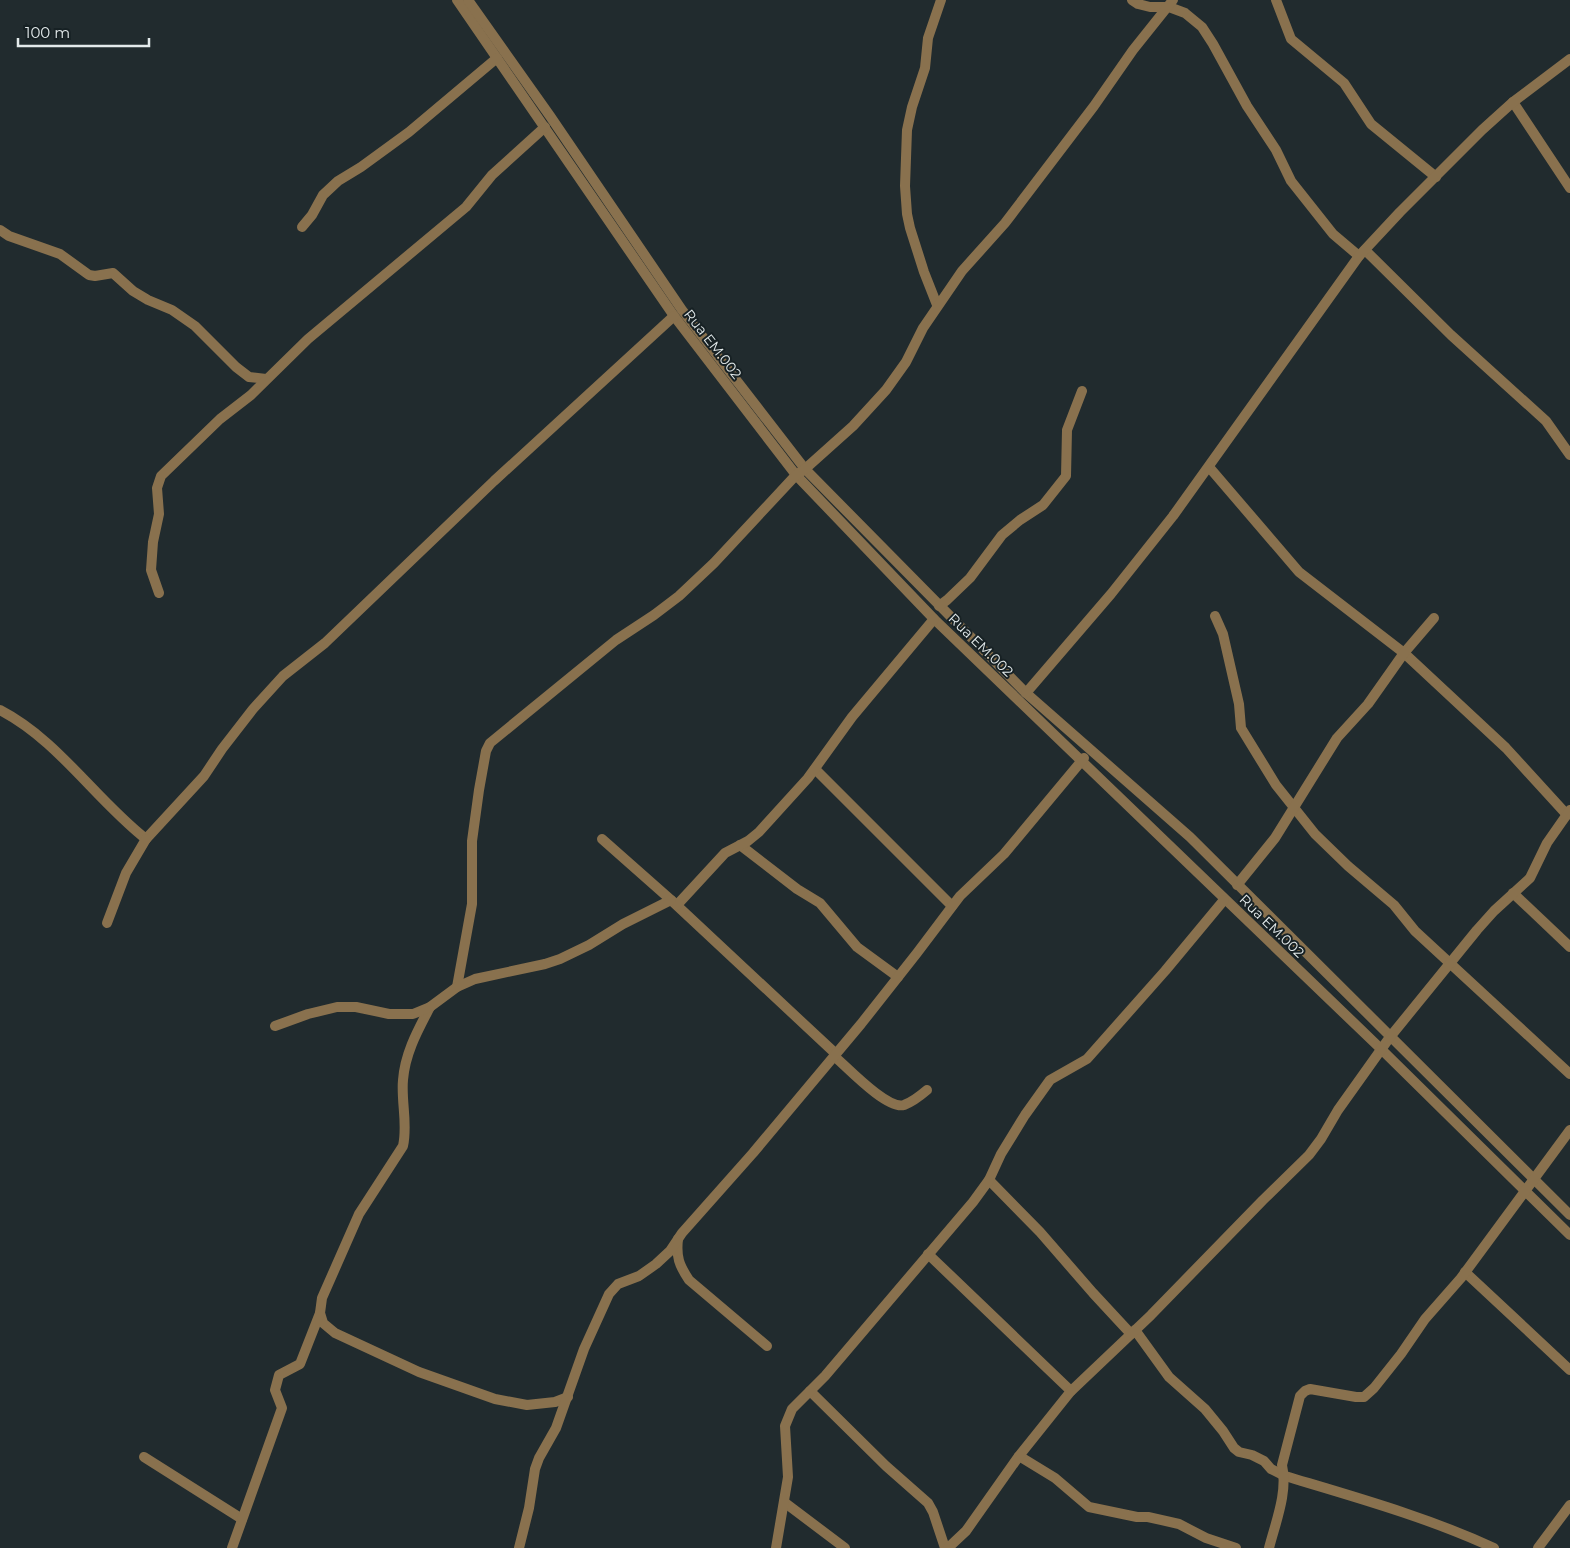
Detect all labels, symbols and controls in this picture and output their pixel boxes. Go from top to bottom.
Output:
scale bar [18,15,149,47]
text: 100 m [25,23,70,42]
street label: Rua EM.002 [680,306,746,382]
street label: Rua EM.002 [945,610,1017,681]
street label: Rua EM.002 [1236,891,1308,962]

